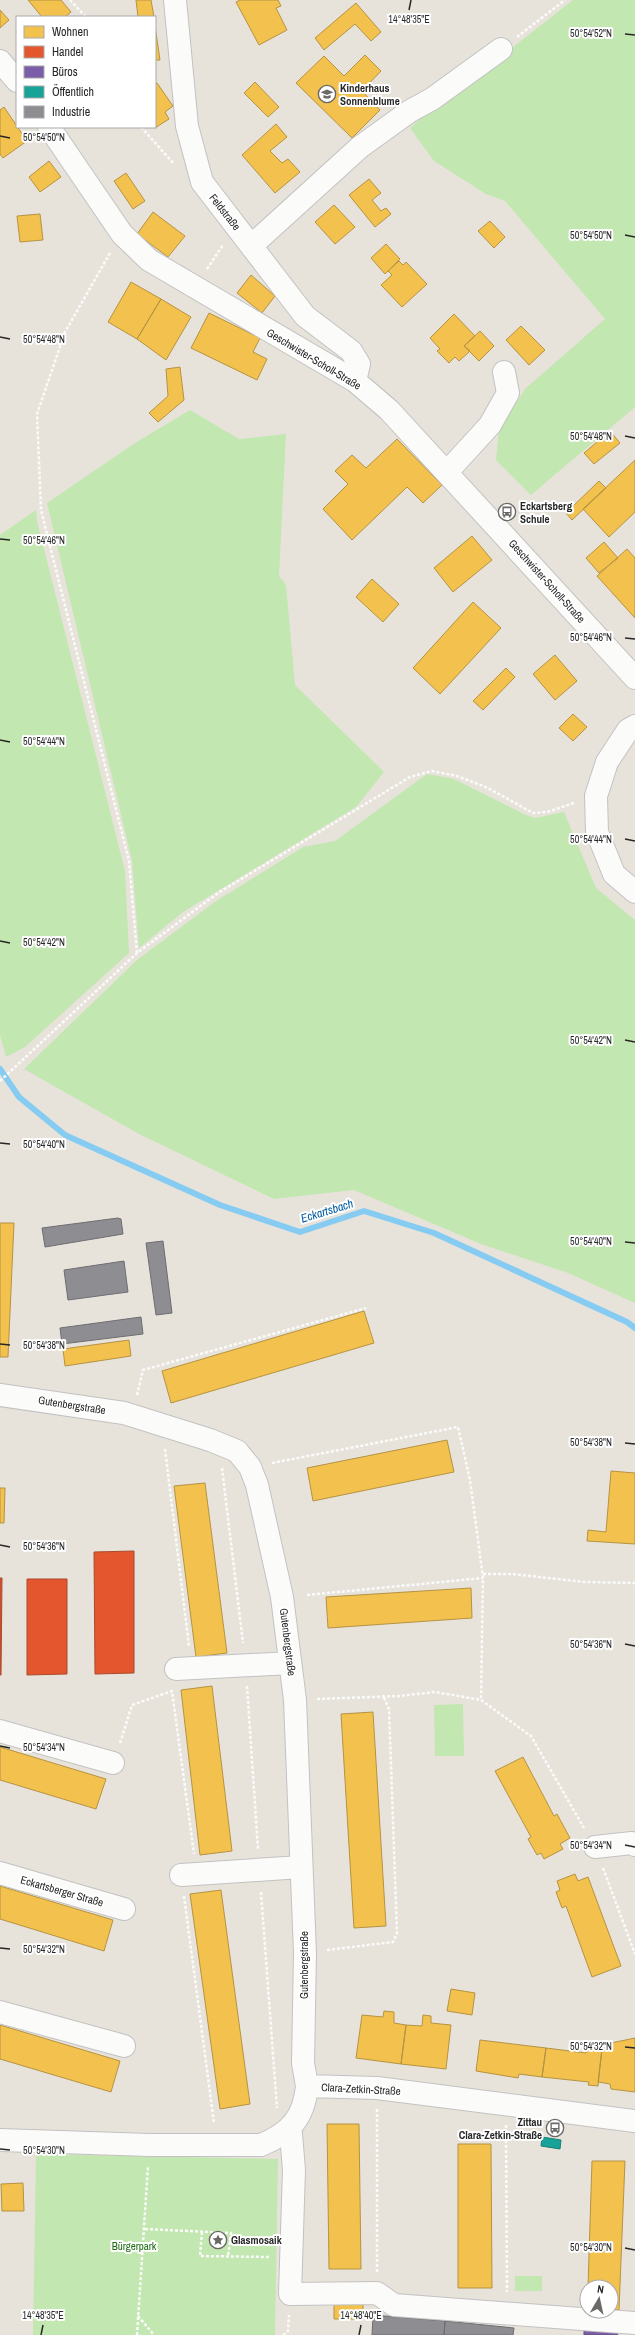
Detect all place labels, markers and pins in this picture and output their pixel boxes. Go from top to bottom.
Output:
place label: Kinderhaus Sonnenblume [340,81,400,108]
school or university icon: Kinderhaus Sonnenblume [317,84,337,104]
place label: Eckartsberg Schule [520,499,573,526]
bus stop icon: Eckartsberg Schule [497,502,517,522]
place label: Zittau Clara-Zetkin-Straße [459,2115,542,2142]
bus stop icon: Zittau Clara-Zetkin-Straße [545,2118,565,2138]
place icon: Glasmosaik [208,2230,228,2250]
place label: Glasmosaik [231,2233,283,2247]

